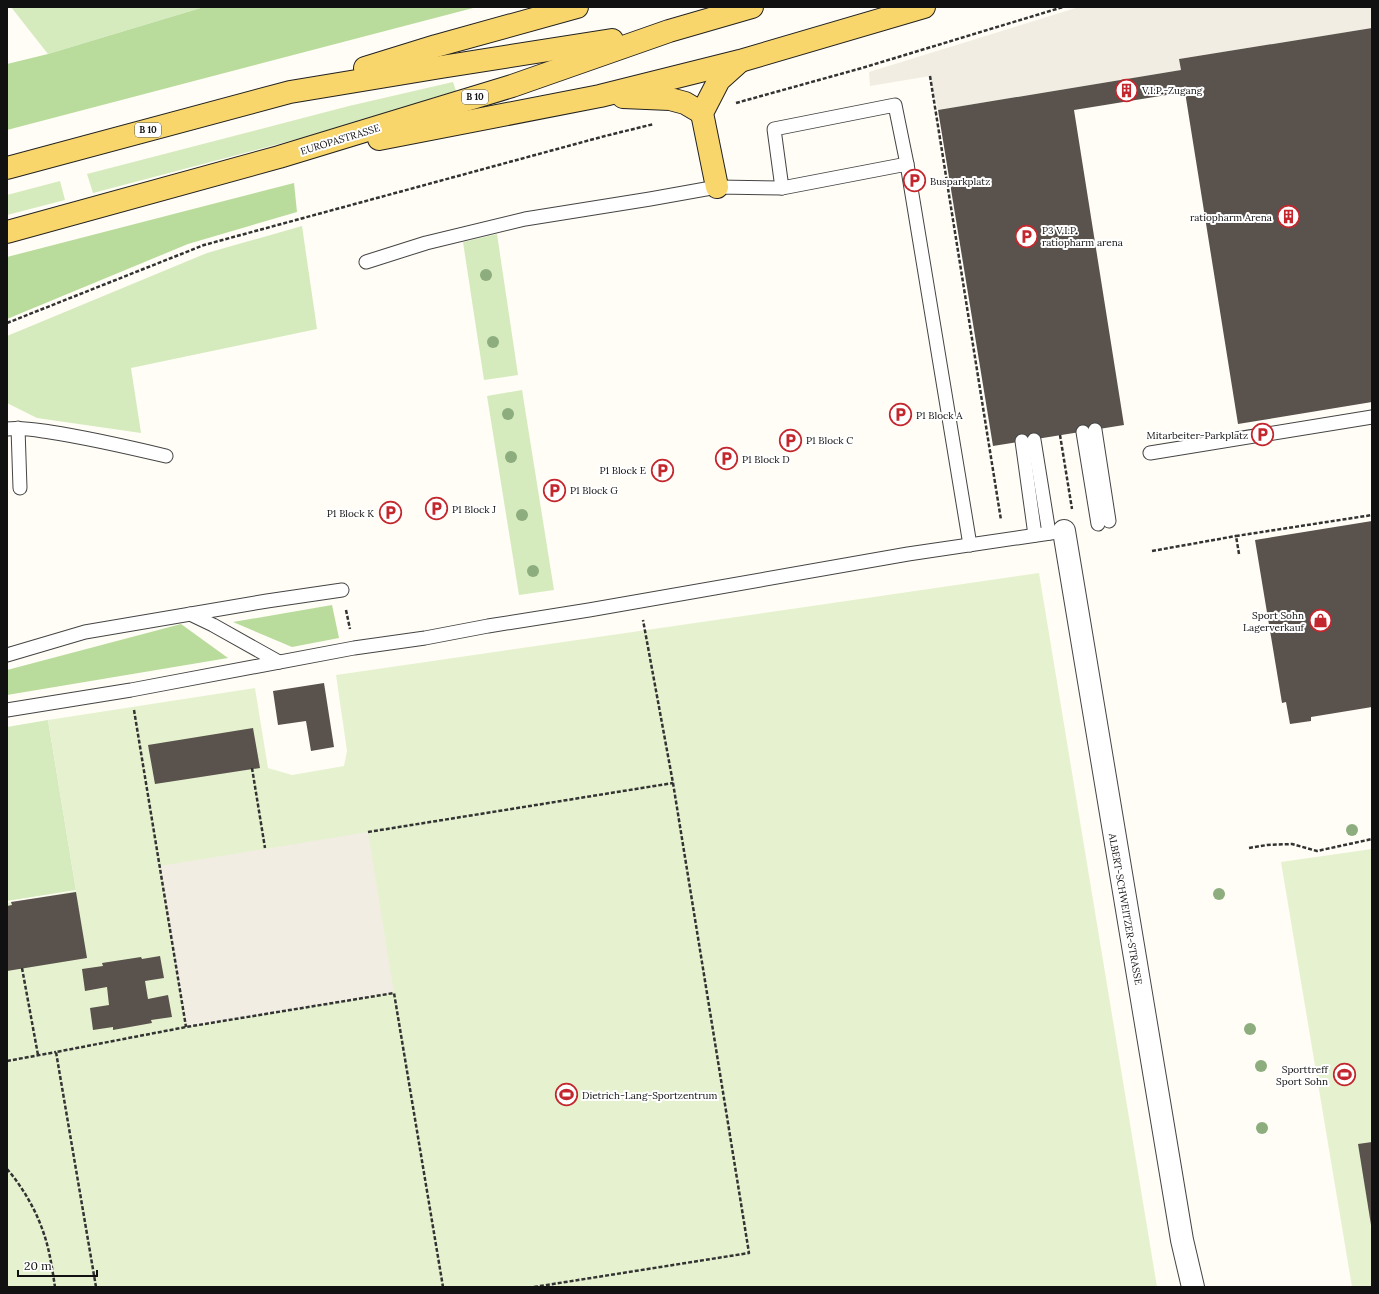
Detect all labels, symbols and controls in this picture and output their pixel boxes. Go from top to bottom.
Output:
building icon: V.I.P.-Zugang [1114,77,1140,103]
place label: V.I.P.-Zugang [1141,84,1203,97]
road number: B 10 [462,90,488,104]
street label: EUROPASTRASSE [299,121,382,158]
road number: B 10 [135,123,161,137]
parking icon: Busparkplatz [902,168,928,194]
place label: Busparkplatz [930,175,990,188]
building icon: ratiopharm Arena [1275,204,1301,230]
place label: ratiopharm Arena [1190,211,1272,224]
parking icon: P3 V.I.P. ratiopharm arena [1013,223,1039,249]
place label: P3 V.I.P. ratiopharm arena [1042,224,1123,249]
parking icon: P1 Block A [888,402,914,428]
place label: P1 Block A [916,409,963,422]
parking icon: Mitarbeiter-Parkplatz [1250,422,1276,448]
parking icon: P1 Block C [778,427,804,453]
place label: Mitarbeiter-Parkplatz [1146,429,1248,442]
place label: P1 Block C [806,434,853,447]
parking icon: P1 Block D [714,446,740,472]
place label: P1 Block D [742,453,790,466]
parking icon: P1 Block E [649,457,675,483]
place label: P1 Block E [599,464,646,477]
parking icon: P1 Block G [541,477,567,503]
place label: P1 Block G [570,484,618,497]
parking icon: P1 Block J [424,496,450,522]
parking icon: P1 Block K [377,500,403,526]
place label: P1 Block J [452,503,496,516]
place label: P1 Block K [327,507,374,520]
shop icon: Sport Sohn Lagerverkauf [1307,608,1333,634]
place label: Sport Sohn Lagerverkauf [1243,609,1305,634]
street label: ALBERT-SCHWEITZER-STRASSE [1106,831,1145,986]
sports icon: Sporttreff Sport Sohn [1331,1062,1357,1088]
place label: Sporttreff Sport Sohn [1276,1063,1329,1088]
sports icon: Dietrich-Lang-Sportzentrum [553,1082,579,1108]
place label: Dietrich-Lang-Sportzentrum [582,1089,717,1102]
scale bar [18,1252,97,1278]
text: 20 m [24,1258,52,1273]

